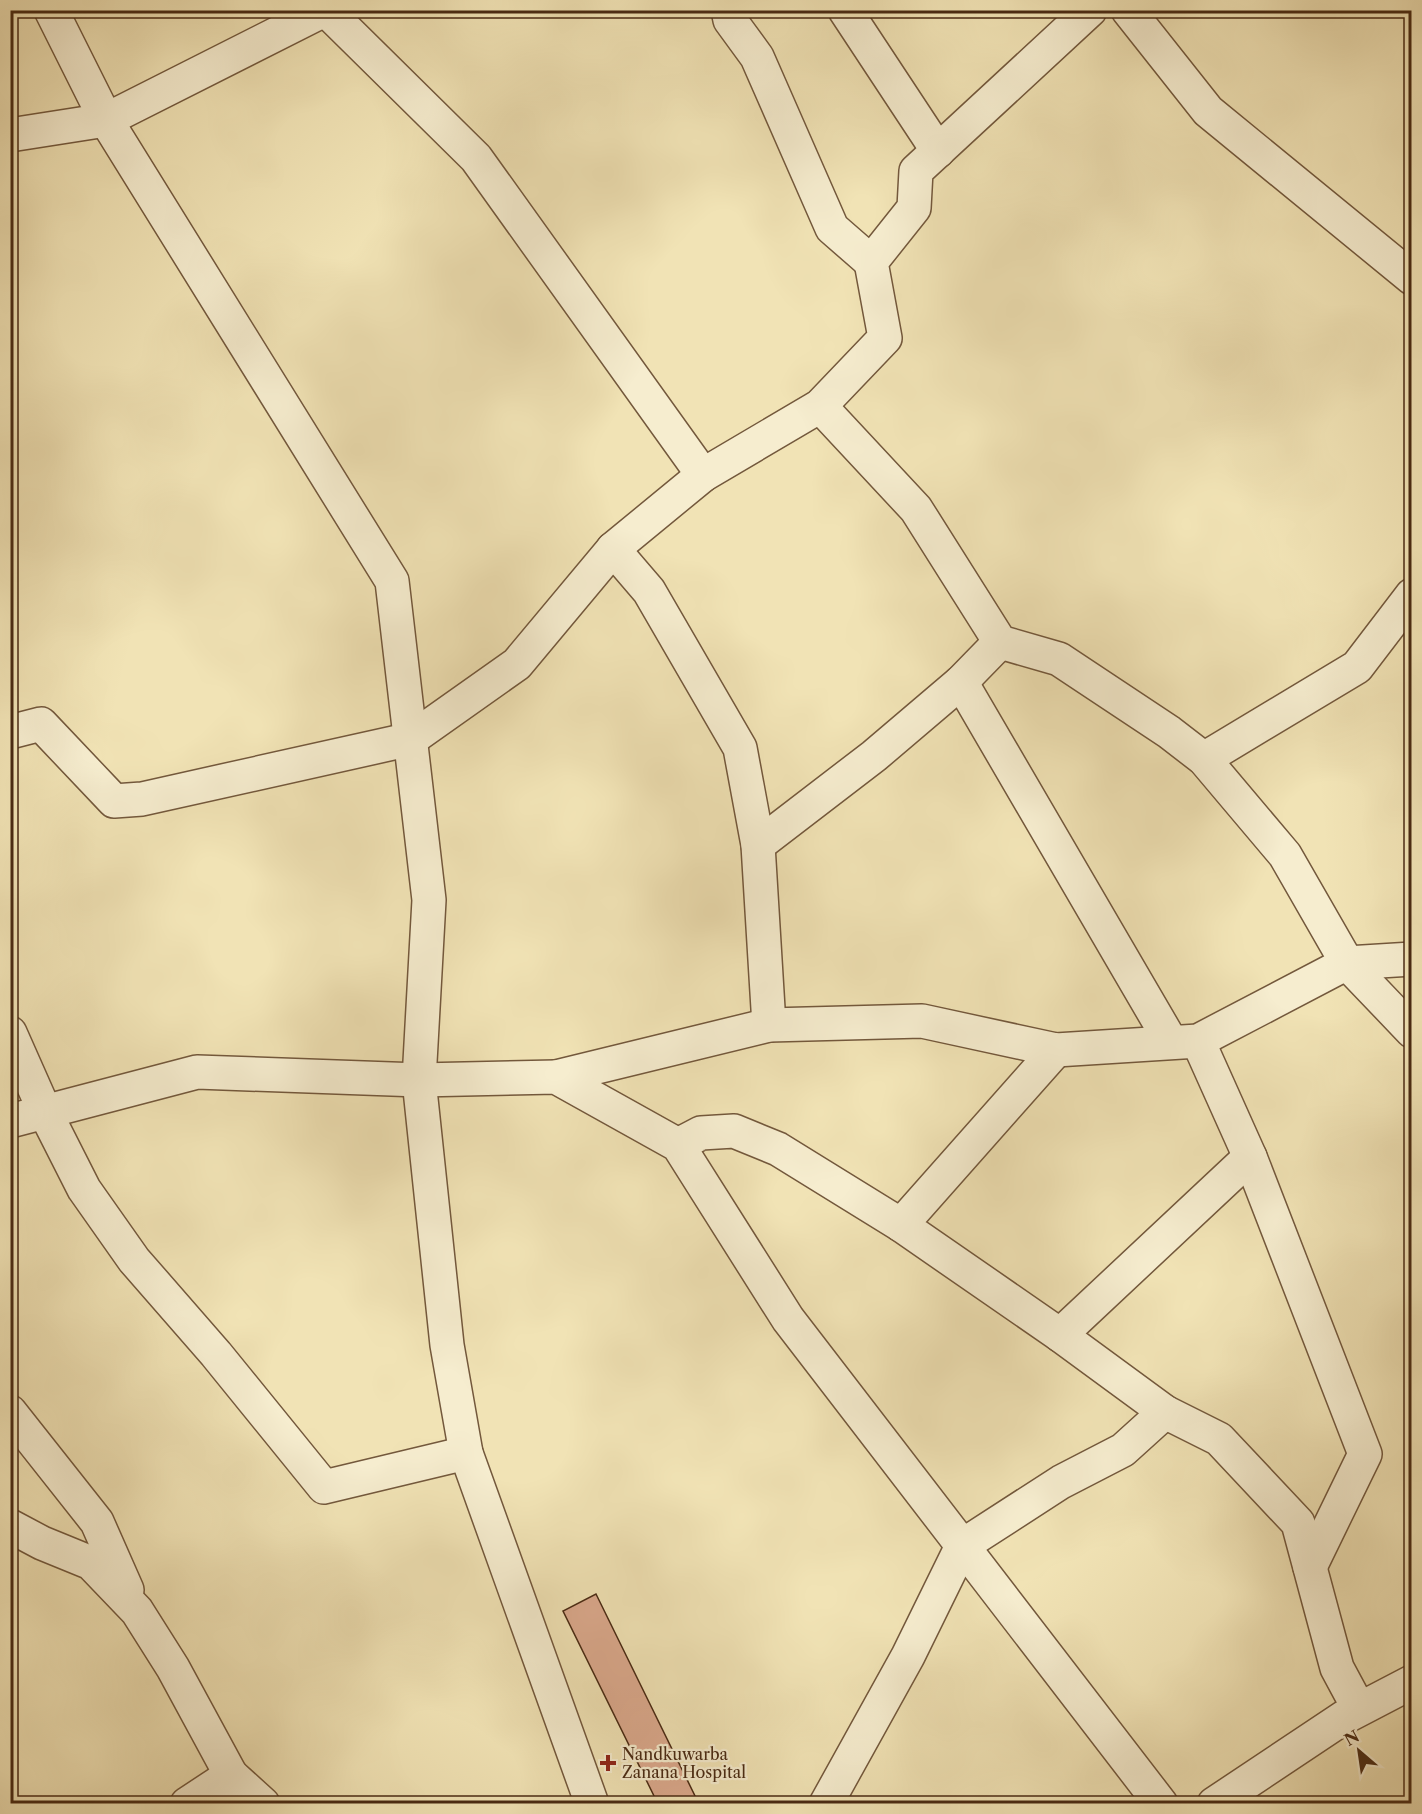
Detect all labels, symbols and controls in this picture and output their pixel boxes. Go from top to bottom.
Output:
north arrow [1329,1721,1389,1781]
text: N [1341,1726,1363,1750]
place label: Nandkuwarba Zanana Hospital [622,1744,746,1782]
marker: Nandkuwarba Zanana Hospital [599,1754,617,1772]

